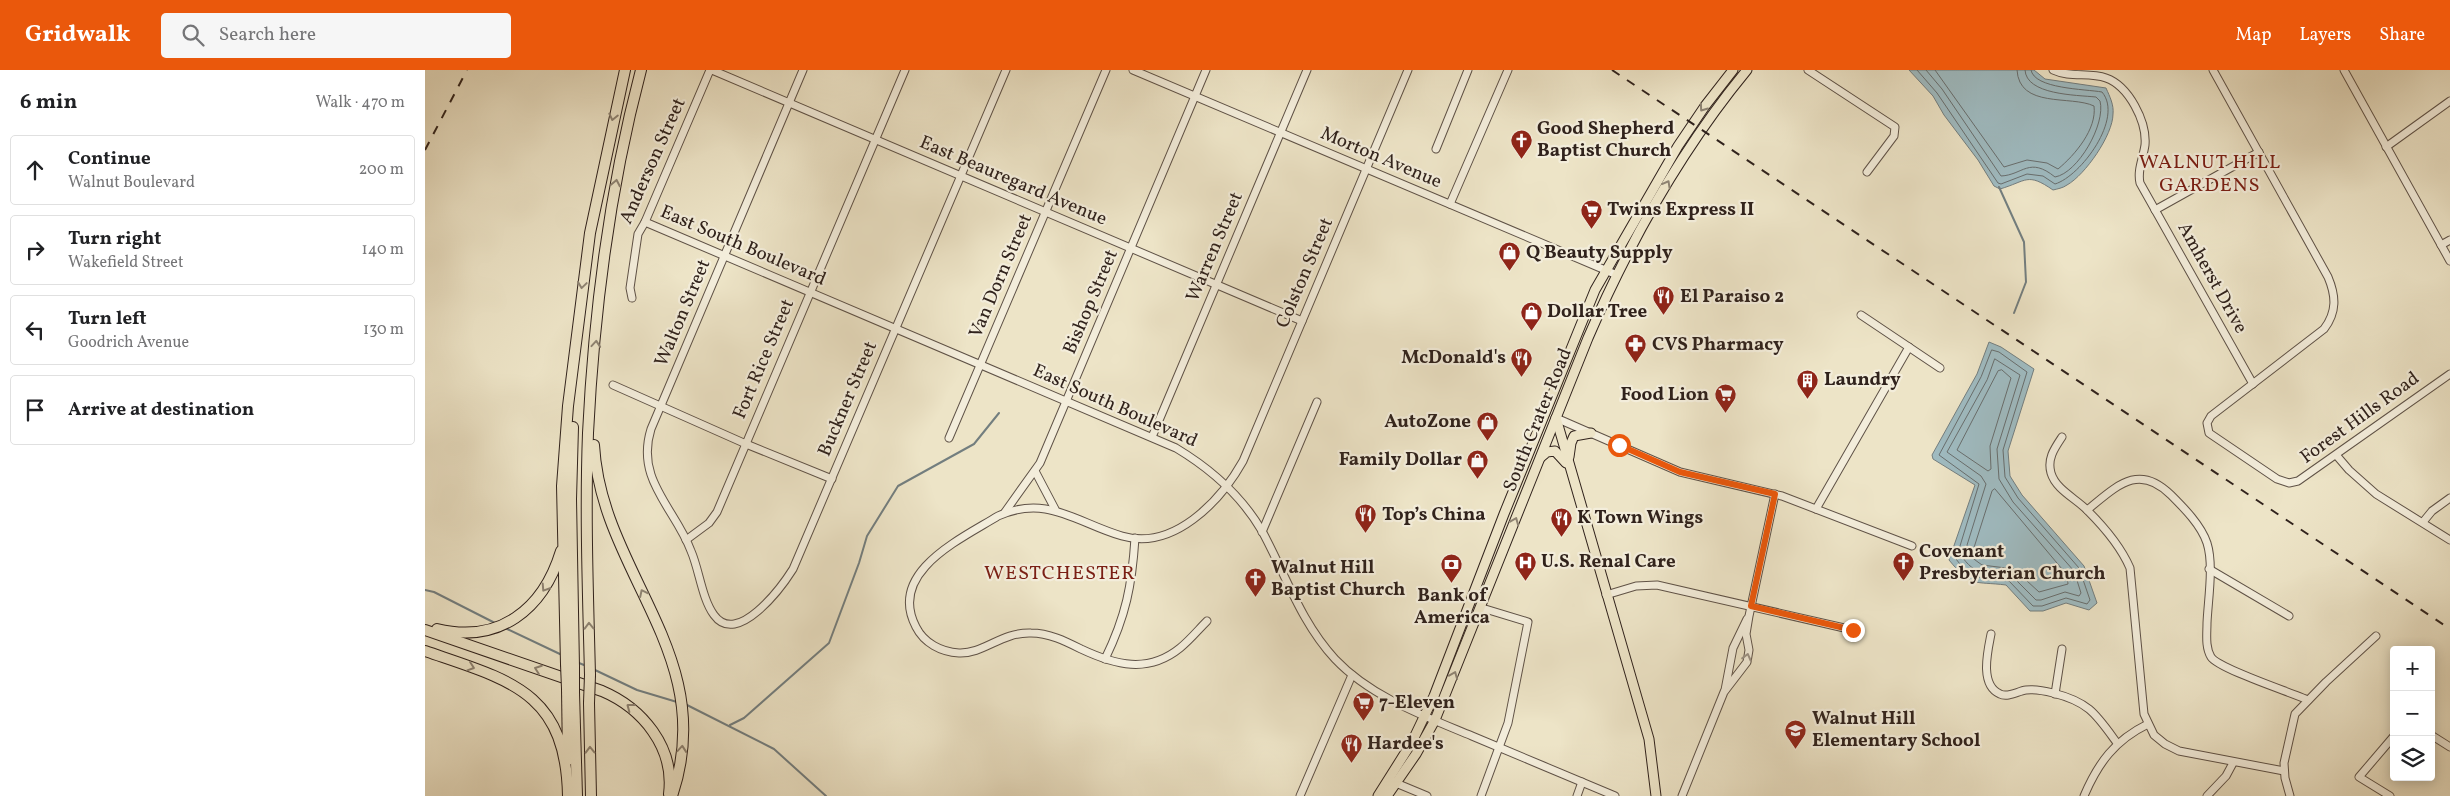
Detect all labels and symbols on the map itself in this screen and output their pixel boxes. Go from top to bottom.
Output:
street label: Anderson Street [614,93,693,228]
one-way arrow [1700,102,1709,112]
one-way arrow [608,113,619,122]
place label: Good Shepherd Baptist Church [1537,116,1675,164]
street label: Morton Avenue [1316,121,1446,195]
church icon: Good Shepherd Baptist Church [1509,128,1533,159]
street label: East Beauregard Avenue [915,130,1111,232]
district label: WALNUT HILL GARDENS [2139,149,2281,200]
one-way arrow [610,179,621,188]
one-way arrow [1661,181,1671,190]
street label: Warren Street [1180,188,1250,306]
place label: Twins Express II [1607,197,1754,223]
supermarket icon: Twins Express II [1579,198,1603,229]
street label: East South Boulevard [656,199,830,293]
street label: Van Dorn Street [963,209,1039,342]
street label: Colston Street [1270,213,1340,332]
street label: Amherst Drive [2171,218,2253,338]
place label: Q Beauty Supply [1526,240,1673,266]
shop icon: Q Beauty Supply [1498,241,1522,272]
street label: Bishop Street [1057,245,1125,358]
street label: Walton Street [649,255,717,371]
one-way arrow [577,282,588,290]
place label: El Paraiso 2 [1680,284,1784,310]
restaurant icon: El Paraiso 2 [1652,285,1676,316]
street label: Fort Rice Street [727,295,801,423]
place label: Dollar Tree [1547,299,1648,325]
shop icon: Dollar Tree [1519,300,1543,331]
place label: CVS Pharmacy [1652,332,1784,358]
pharmacy icon: CVS Pharmacy [1624,333,1648,364]
street label: Buckner Street [812,337,884,461]
one-way arrow [590,340,601,348]
street label: South Crater Road [1497,344,1579,496]
place label: McDonald's [1401,345,1506,371]
restaurant icon: McDonald's [1510,346,1534,377]
street label: East South Boulevard [1028,358,1202,454]
street label: Forest Hills Road [2295,366,2425,470]
place label: Laundry [1824,367,1901,393]
building icon: Laundry [1796,368,1820,399]
place label: Food Lion [1620,382,1709,408]
supermarket icon: Food Lion [1713,383,1737,414]
place label: AutoZone [1384,409,1471,435]
shop icon: AutoZone [1475,410,1499,441]
route start [1608,434,1631,457]
place label: Family Dollar [1339,447,1462,473]
shop icon: Family Dollar [1466,448,1490,479]
place label: Top’s China [1382,502,1486,528]
restaurant icon: Top’s China [1354,503,1378,534]
place label: K Town Wings [1577,505,1704,531]
restaurant icon: K Town Wings [1549,506,1573,537]
one-way arrow [1509,517,1519,526]
place label: Covenant Presbyterian Church [1919,539,2106,587]
place label: U.S. Renal Care [1541,549,1676,575]
hospital icon: U.S. Renal Care [1513,550,1537,581]
church icon: Covenant Presbyterian Church [1891,551,1915,582]
bank icon: Bank of America [1440,553,1464,584]
place label: Walnut Hill Baptist Church [1271,555,1405,603]
district label: WESTCHESTER [984,560,1136,588]
church icon: Walnut Hill Baptist Church [1243,567,1267,598]
one-way arrow [542,582,551,591]
place label: Bank of America [1414,583,1490,631]
one-way arrow [639,589,650,598]
route end [1842,619,1865,642]
one-way arrow [583,622,594,630]
one-way arrow [1741,653,1752,662]
one-way arrow [466,661,475,671]
one-way arrow [535,665,543,675]
one-way arrow [1448,671,1458,680]
place label: 7-Eleven [1379,690,1455,716]
supermarket icon: 7-Eleven [1351,691,1375,722]
one-way arrow [627,705,636,713]
place label: Walnut Hill Elementary School [1812,706,1980,754]
school or university icon: Walnut Hill Elementary School [1784,718,1808,749]
place label: Hardee's [1367,731,1444,757]
restaurant icon: Hardee's [1339,732,1363,763]
one-way arrow [676,744,687,752]
one-way arrow [585,745,595,753]

